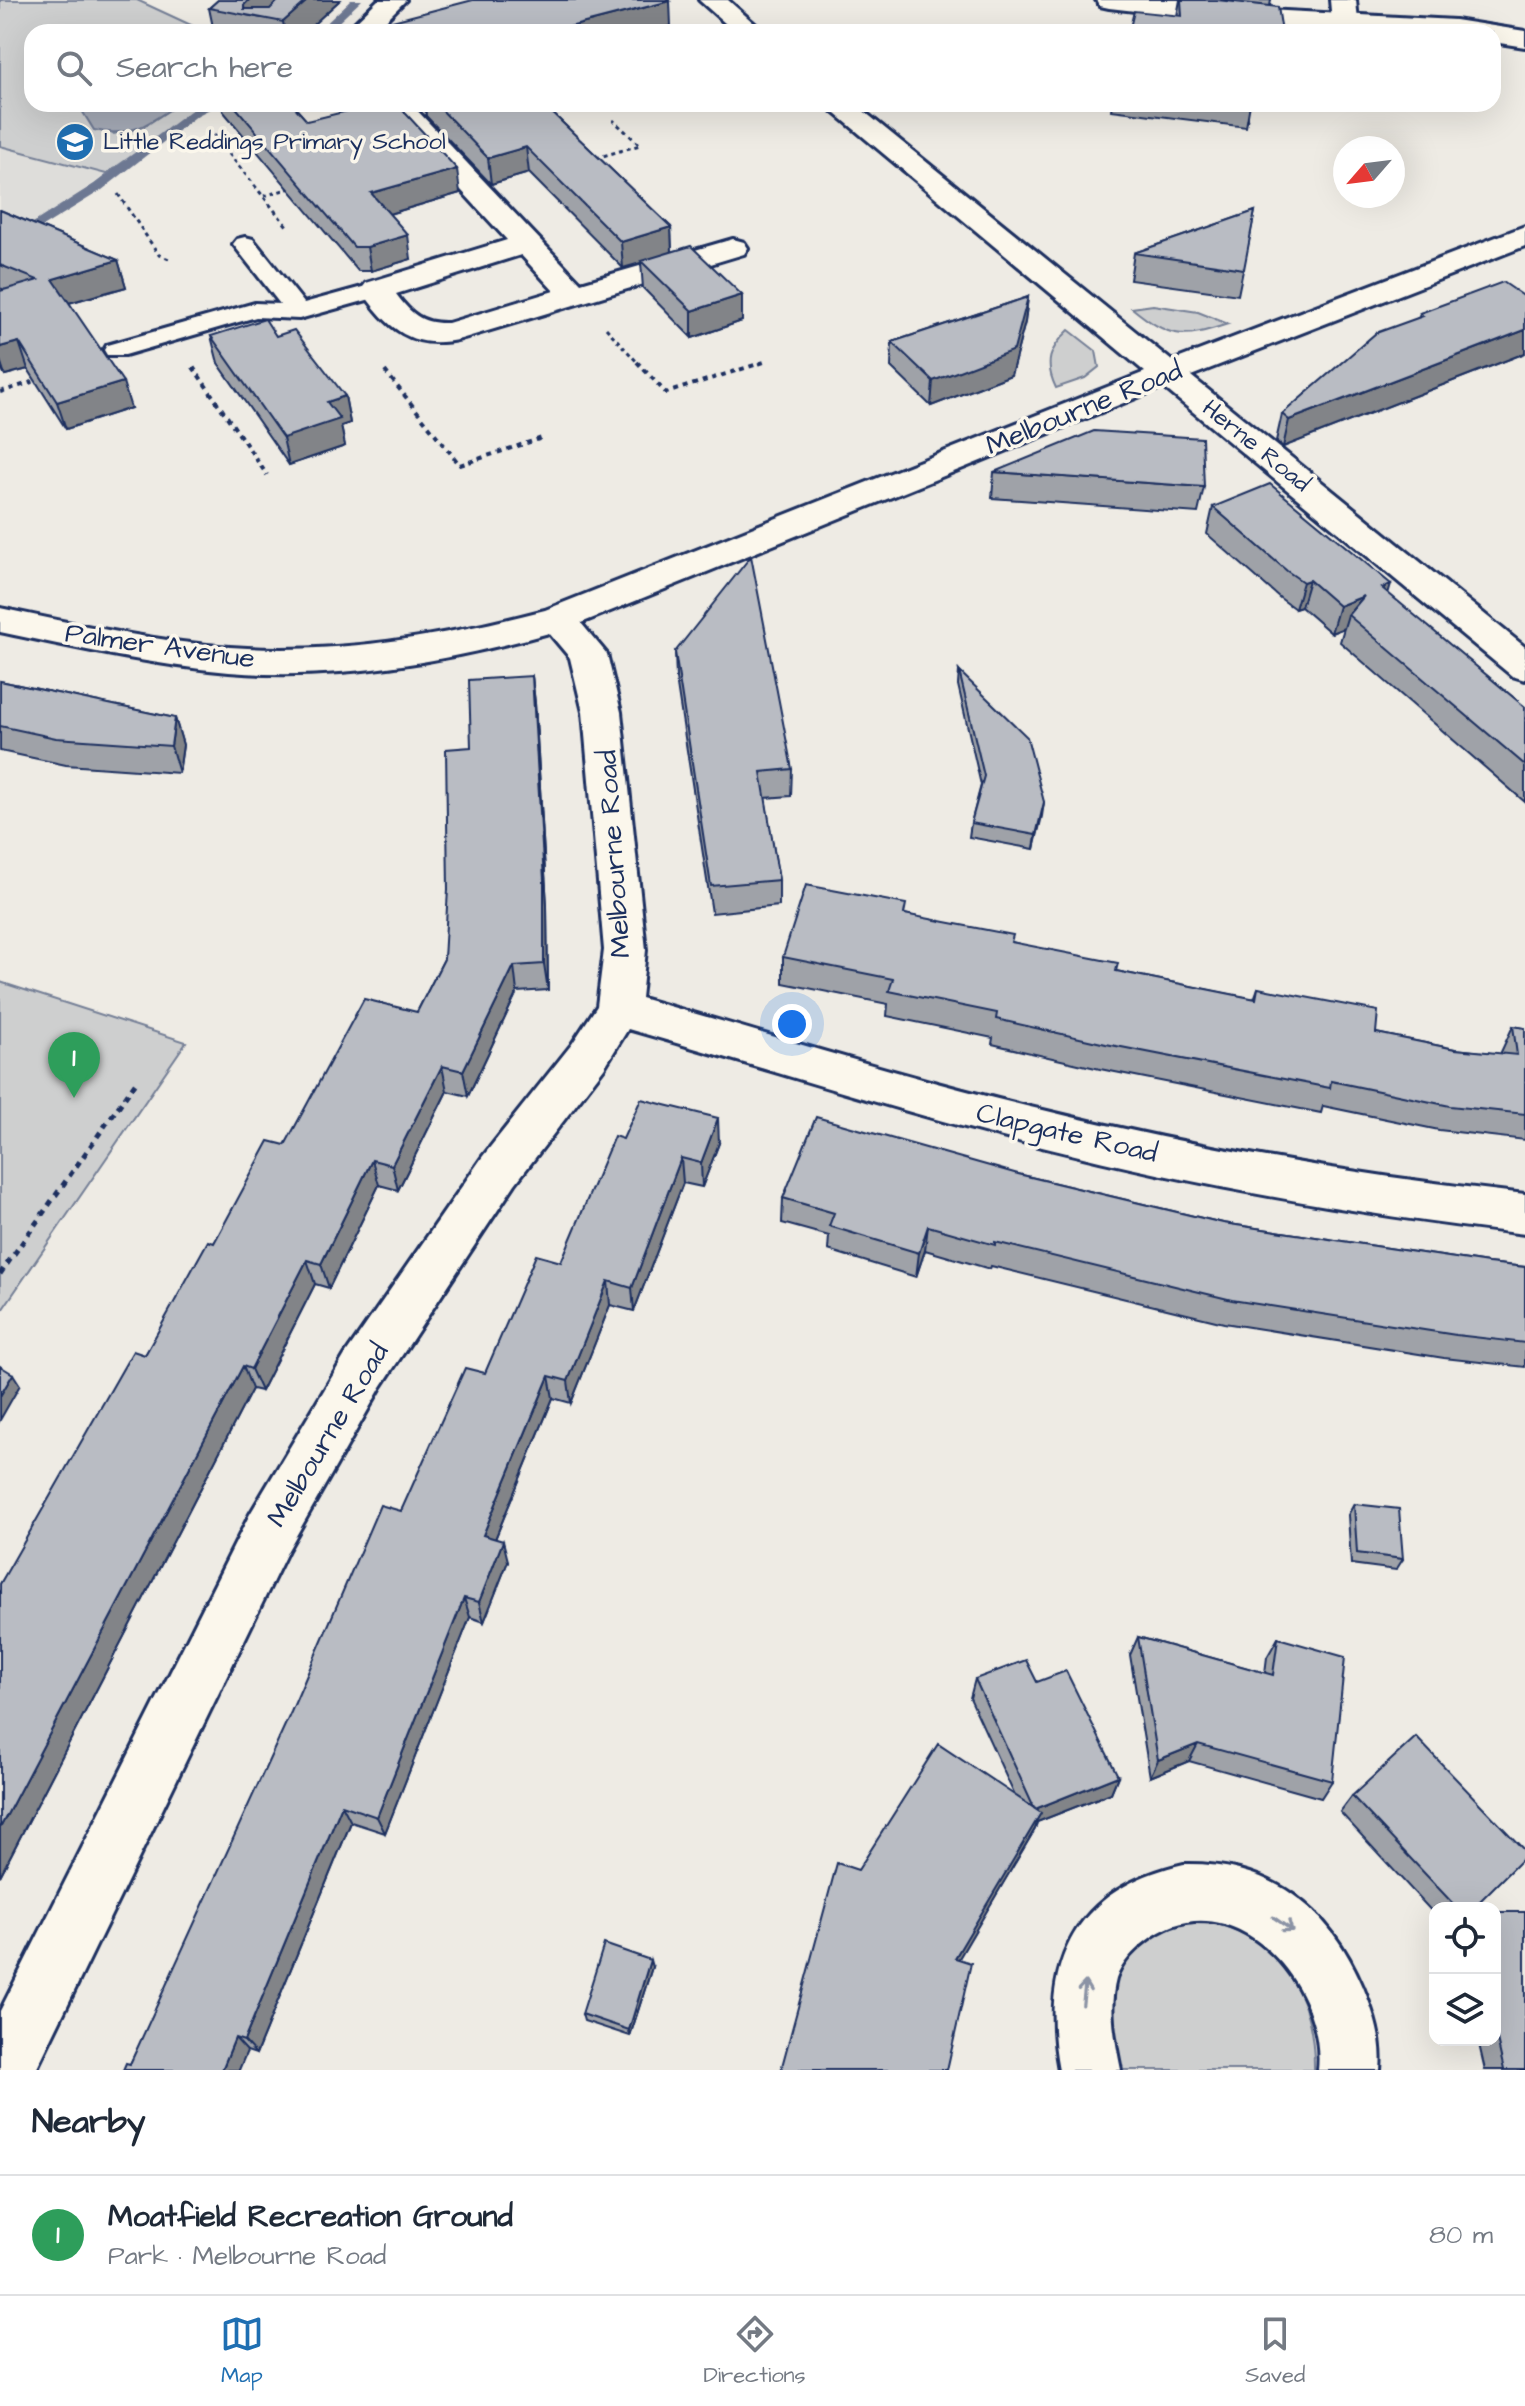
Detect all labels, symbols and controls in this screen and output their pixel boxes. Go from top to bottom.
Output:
search box [24,24,1501,112]
icon: search [52,46,96,90]
text: Search here [116,47,293,89]
school or university icon: Little Reddings Primary School [54,121,96,163]
place label: Little Reddings Primary School [103,125,446,160]
north arrow [1333,136,1405,208]
street label: Melbourne Road [980,351,1188,465]
street label: Herne Road [1195,392,1317,500]
street label: Palmer Avenue [63,613,257,679]
street label: Melbourne Road [587,749,641,959]
your location [772,1004,812,1044]
pin: 1 [48,1032,100,1098]
street label: Clapgate Road [972,1093,1161,1174]
street label: Melbourne Road [258,1336,398,1534]
map controls [1429,1902,1501,2046]
button: locate [1429,1902,1501,1974]
one-way arrow [1271,1916,1293,1933]
button: layers [1429,1974,1501,2046]
one-way arrow [1077,1980,1092,2007]
text: Nearby [32,2098,146,2146]
text: Moatfield Recreation Ground [108,2196,513,2238]
text: 1 [56,2217,60,2253]
text: 80 m [1429,2217,1493,2253]
text: Park · Melbourne Road [108,2238,386,2274]
tab: Map [220,2312,264,2391]
tab: Directions [703,2312,806,2391]
tab: Saved [1245,2312,1305,2391]

